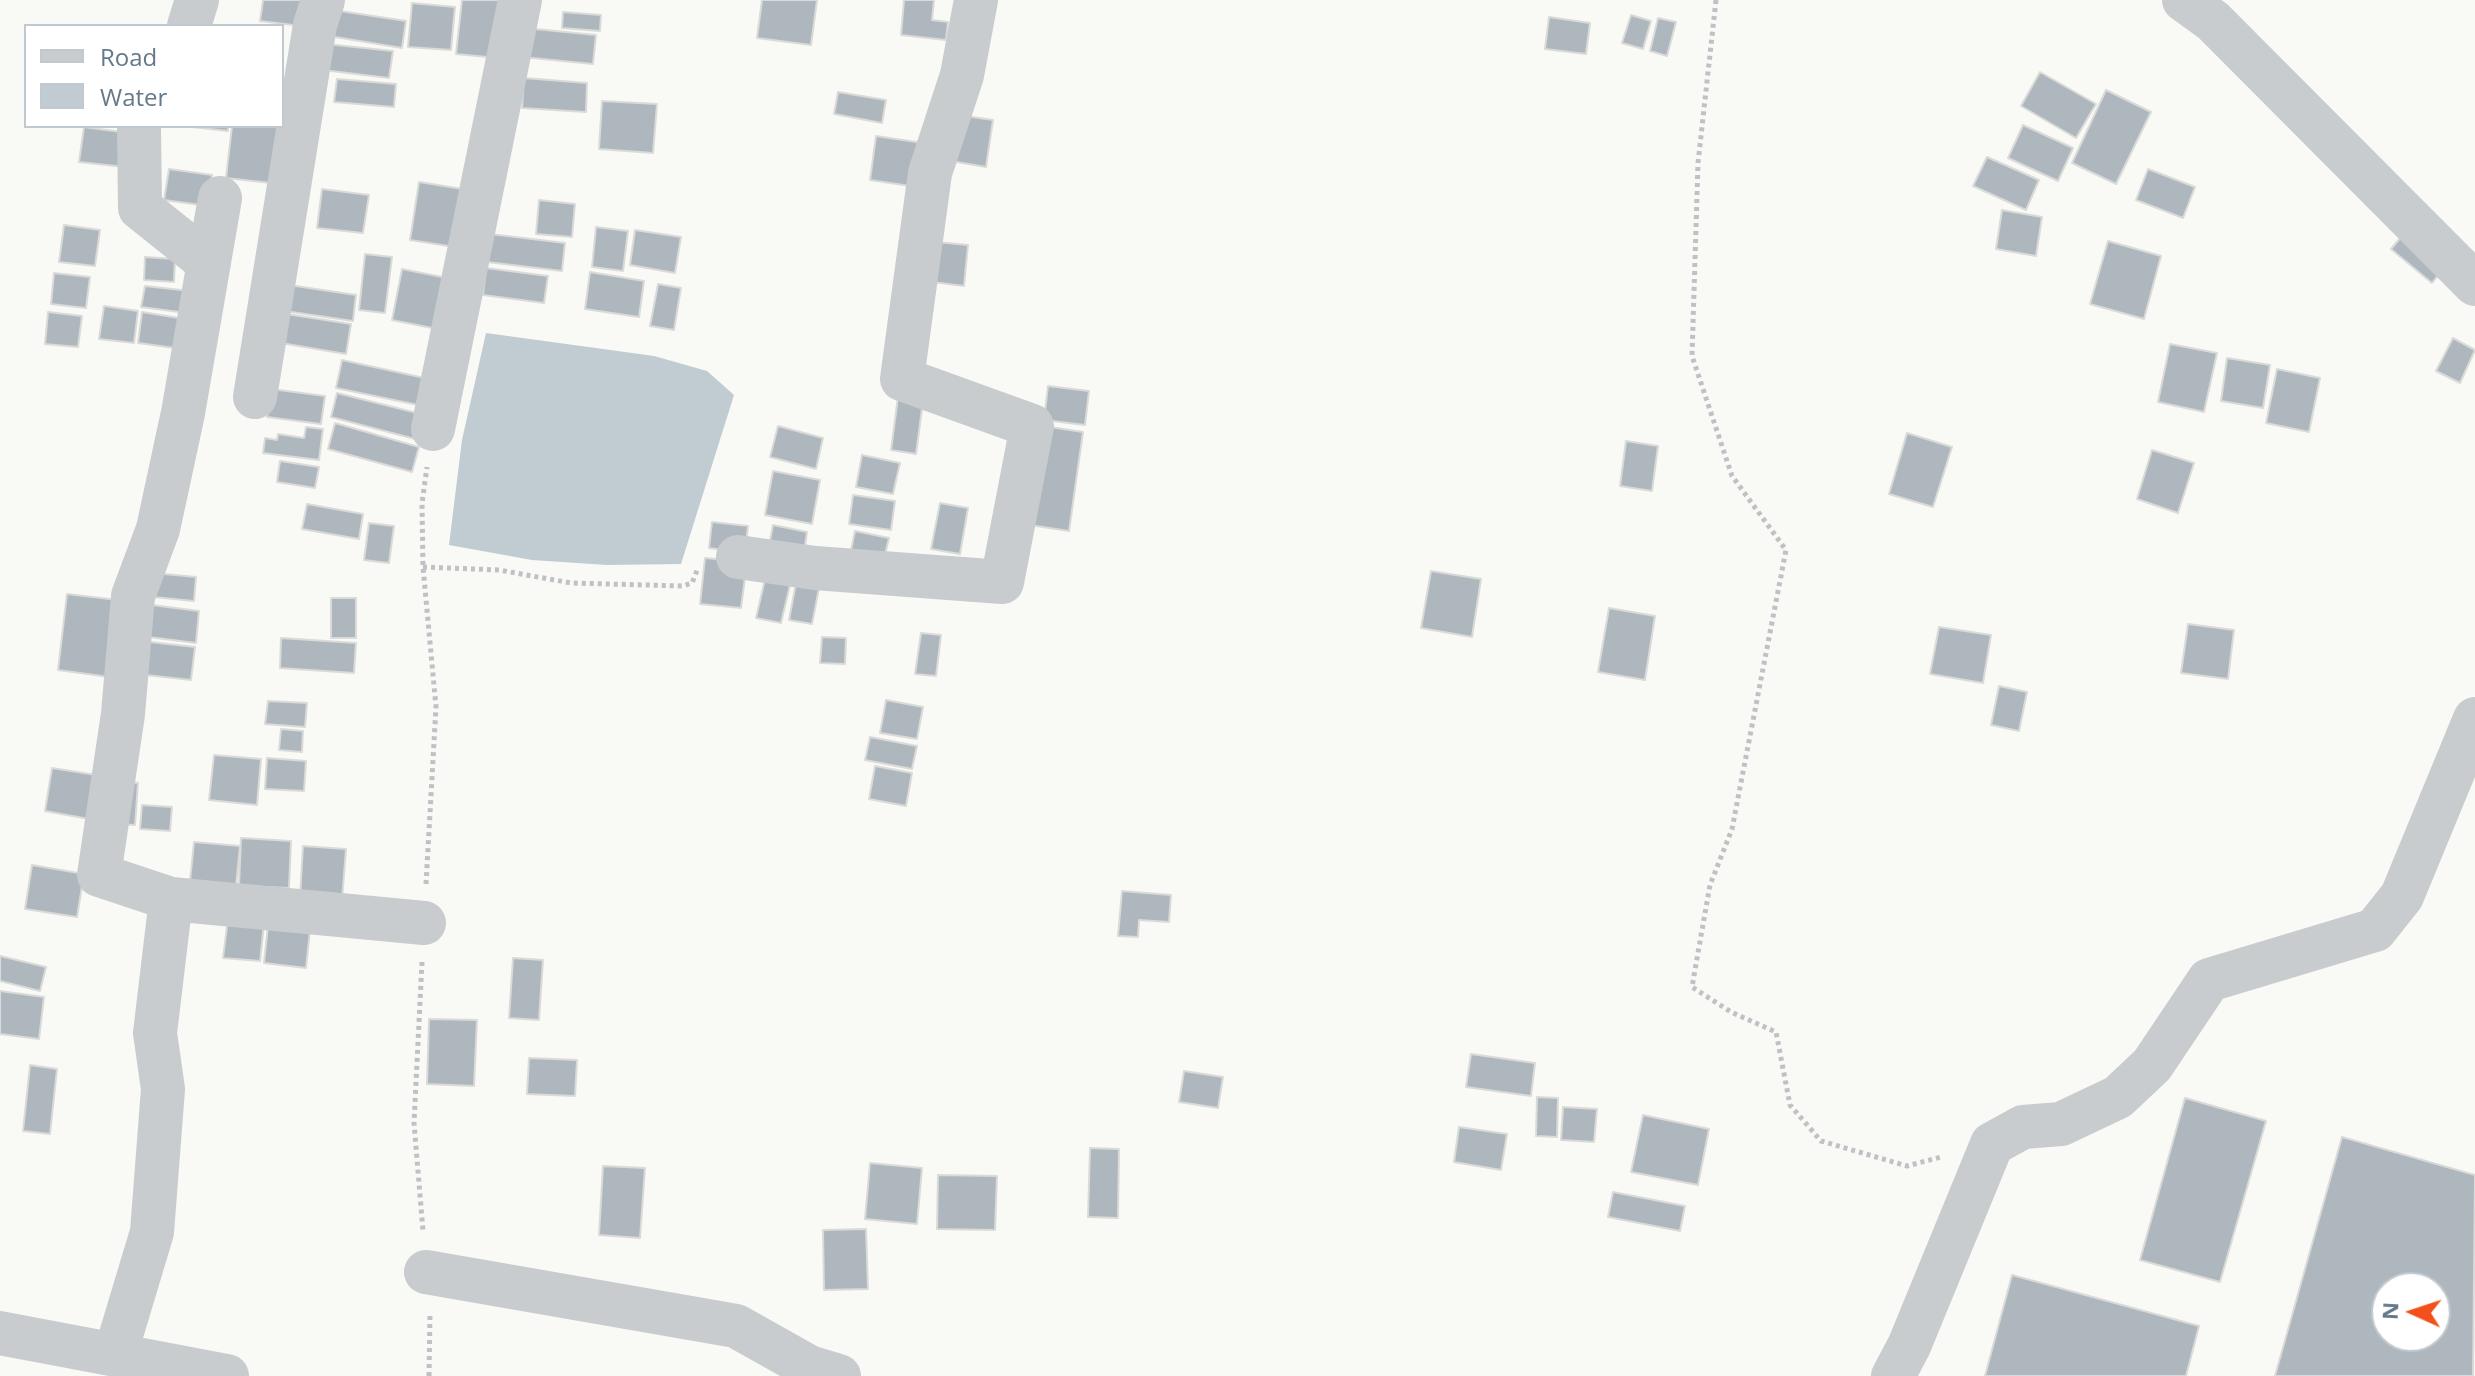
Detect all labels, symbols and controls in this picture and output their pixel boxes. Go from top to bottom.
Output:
legend [24,24,284,128]
text: Road [100,40,157,73]
text: Water [100,80,167,113]
north arrow [2371,1272,2451,1352]
text: N [2374,1301,2404,1321]

